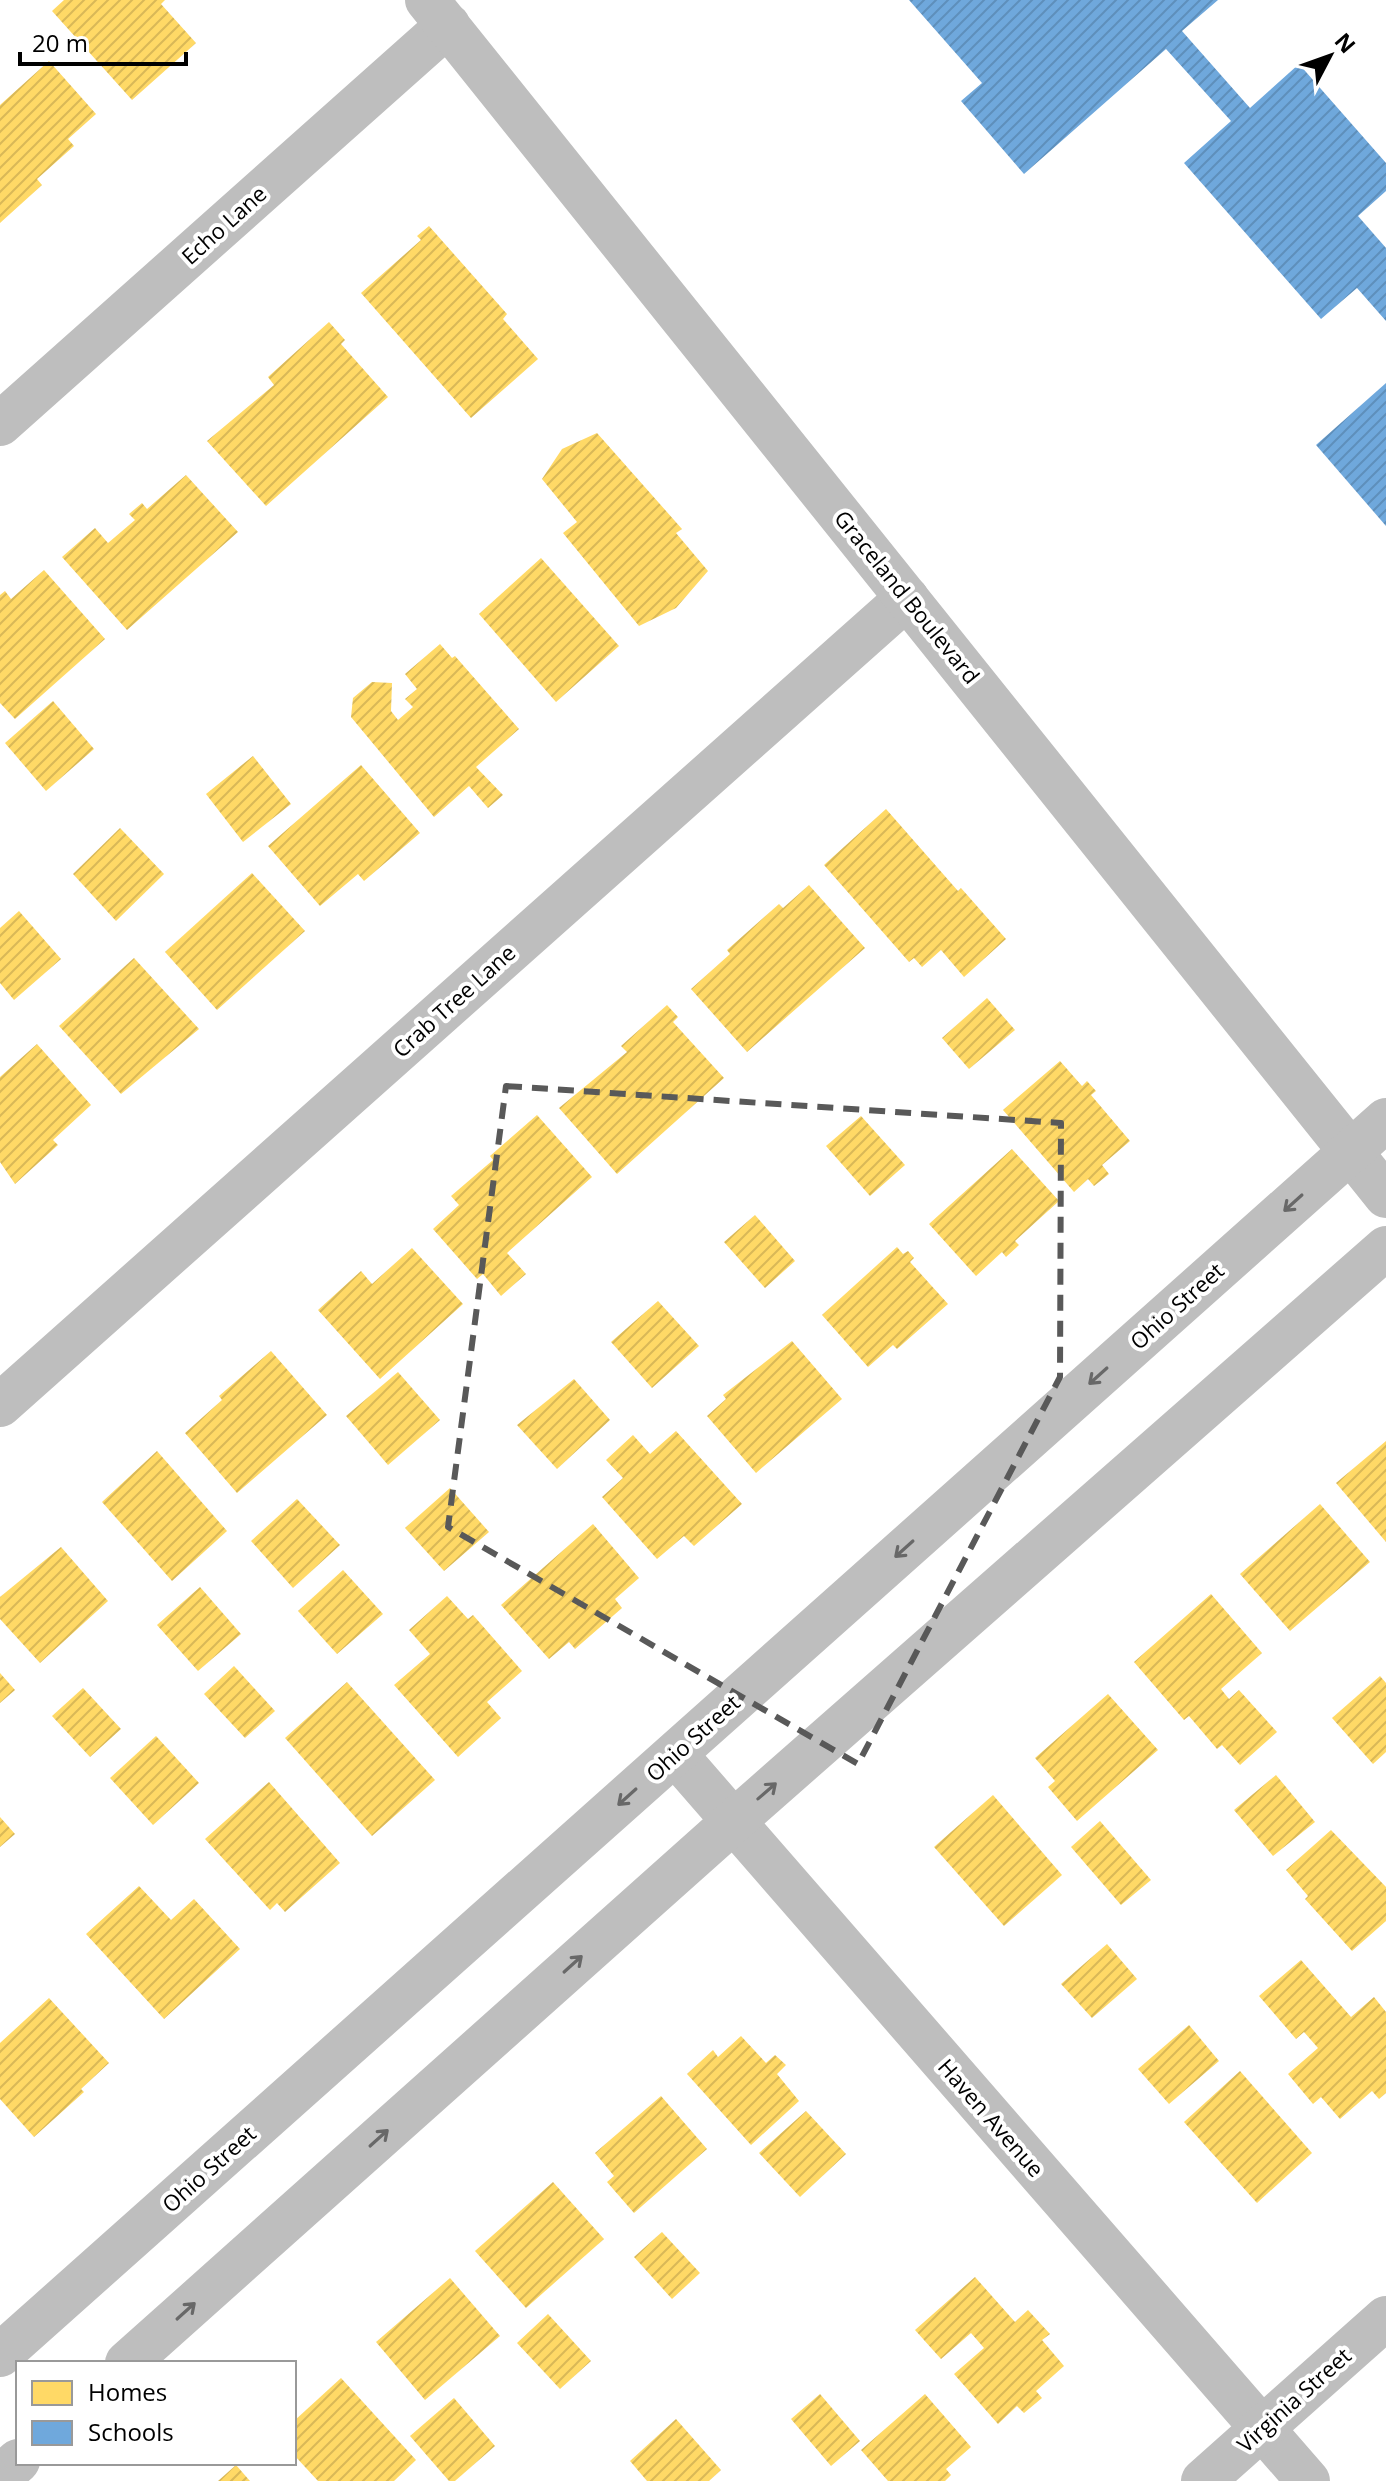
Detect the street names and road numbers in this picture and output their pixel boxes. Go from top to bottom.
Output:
street label: Echo Lane [174,178,272,270]
street label: Graceland Boulevard [828,503,987,689]
street label: Crab Tree Lane [386,937,521,1063]
street label: Ohio Street [1123,1255,1230,1355]
street label: Ohio Street [639,1687,746,1787]
street label: Haven Avenue [932,2052,1051,2183]
street label: Ohio Street [155,2118,262,2218]
street label: Virginia Street [1230,2340,1357,2458]

